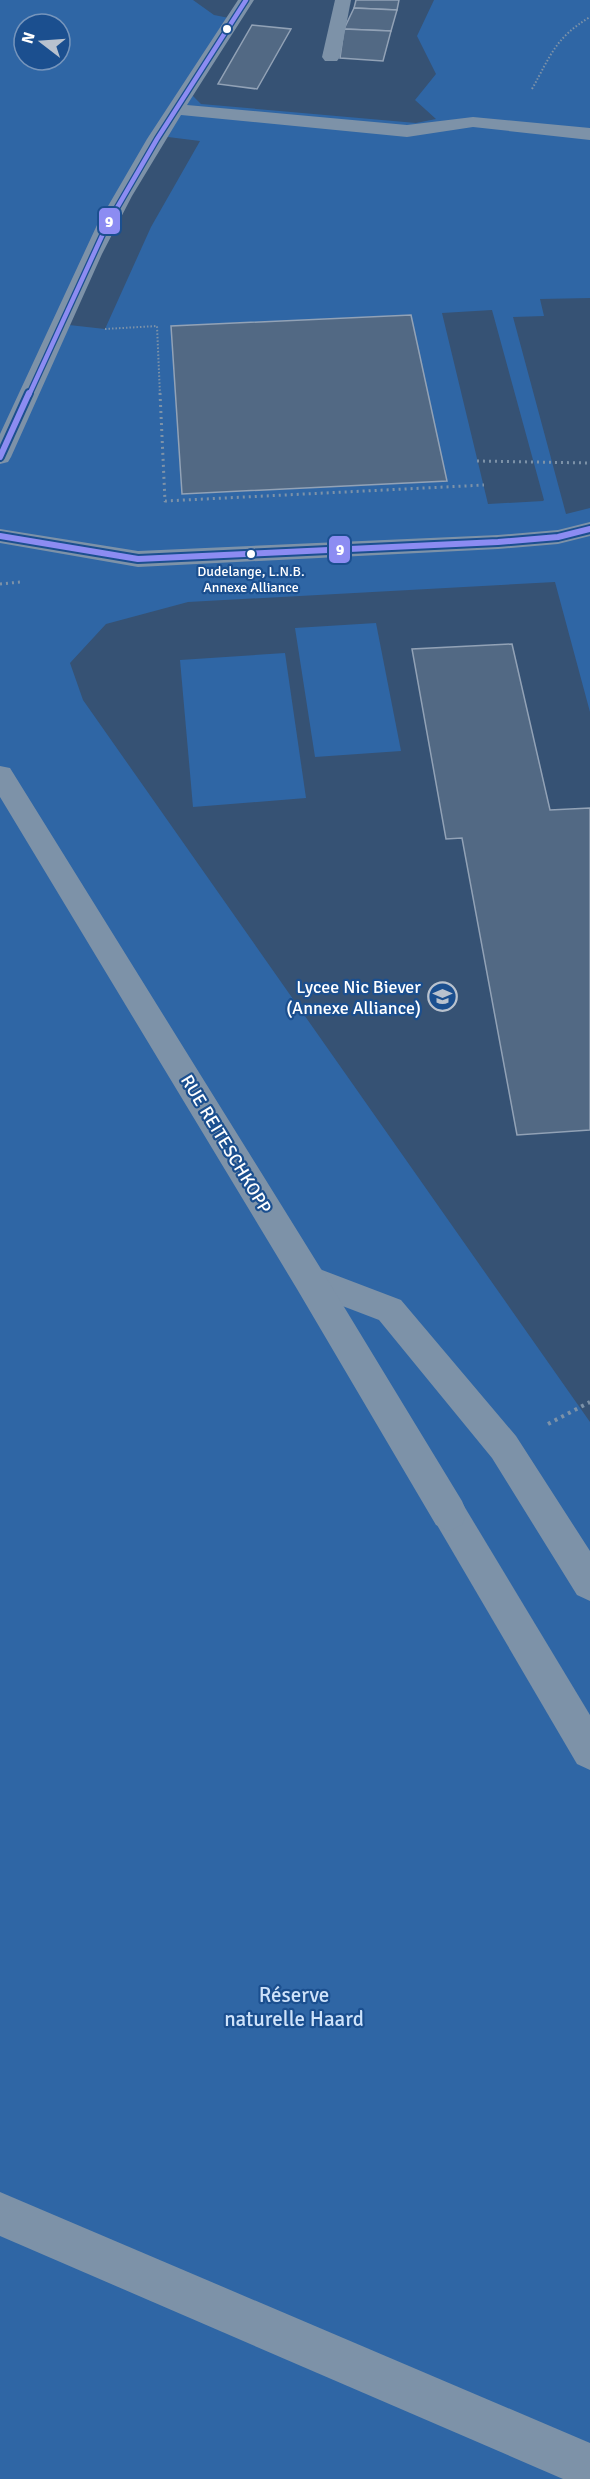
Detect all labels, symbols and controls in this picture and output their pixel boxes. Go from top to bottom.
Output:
north arrow [12,12,72,72]
unlabelled marker [221,23,233,35]
text: N [17,30,40,46]
line badge: 9 [98,207,121,235]
text: 9 [105,212,114,232]
line badge: 9 [328,535,351,564]
text: 9 [336,540,345,560]
marker: Dudelange, L.N.B. Annexe Alliance [245,548,257,560]
place label: Dudelange, L.N.B. Annexe Alliance [197,563,305,596]
place label: Lycee Nic Biever (Annexe Alliance) [286,976,421,1019]
school or university icon: Lycee Nic Biever (Annexe Alliance) [426,981,458,1013]
street label: RUE REITESCHKOPP [176,1071,276,1217]
park label: Réserve naturelle Haard [224,1982,364,2032]

